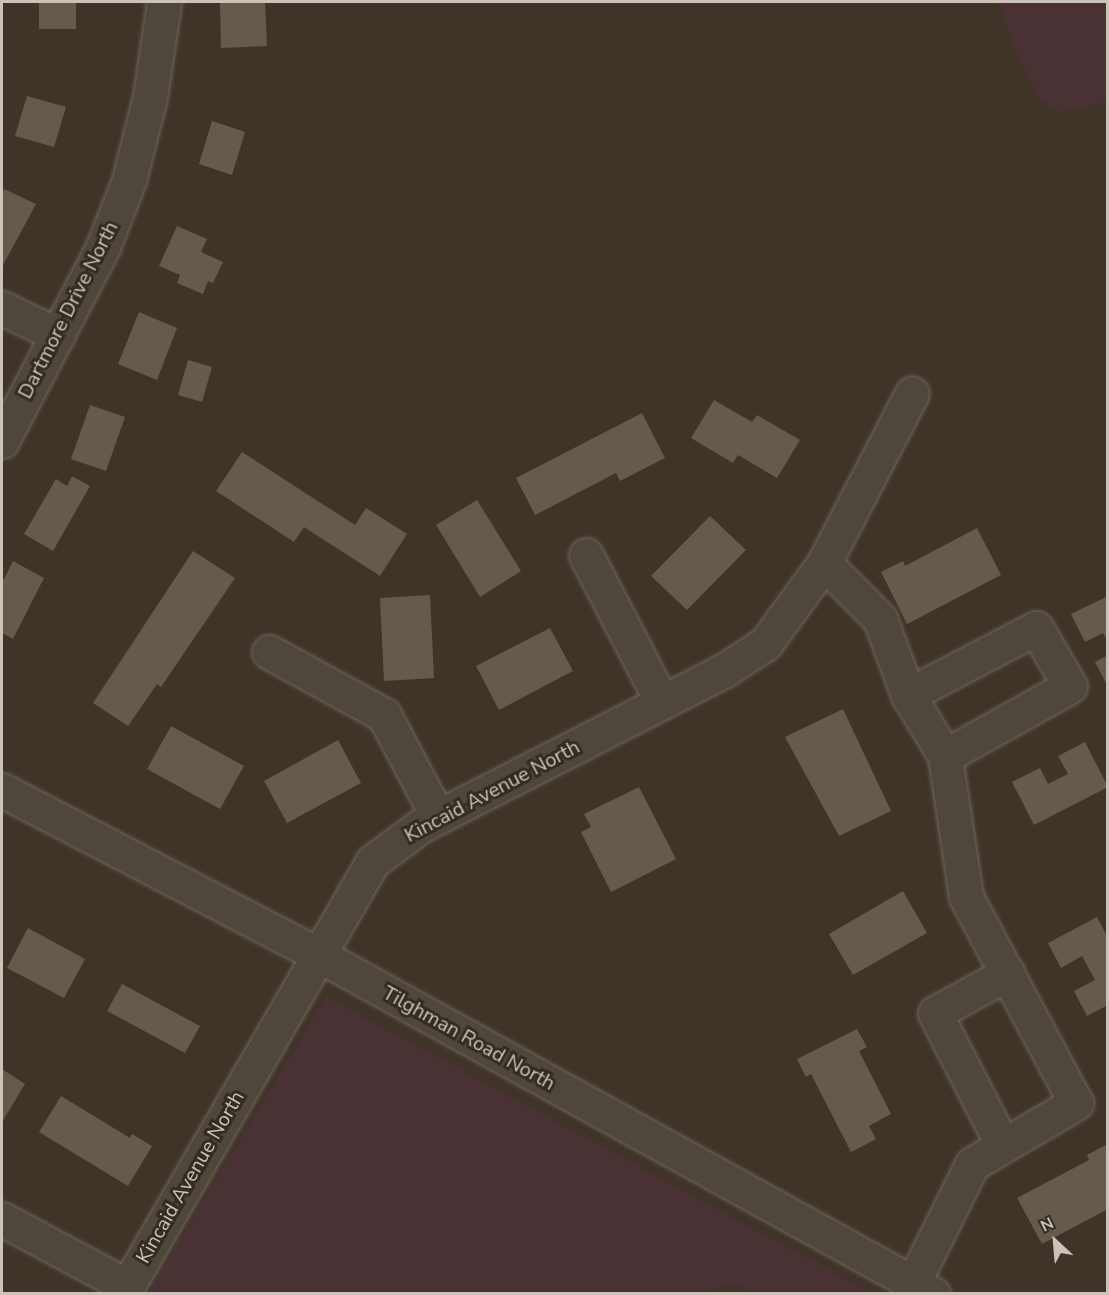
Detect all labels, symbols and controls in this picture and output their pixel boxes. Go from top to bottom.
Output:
street label: Dartmore Drive North [13,217,123,403]
street label: Kincaid Avenue North [400,735,584,847]
street label: Tilghman Road North [379,981,559,1095]
street label: Kincaid Avenue North [131,1087,249,1267]
north arrow [1025,1211,1085,1271]
text: N [1037,1212,1057,1237]

